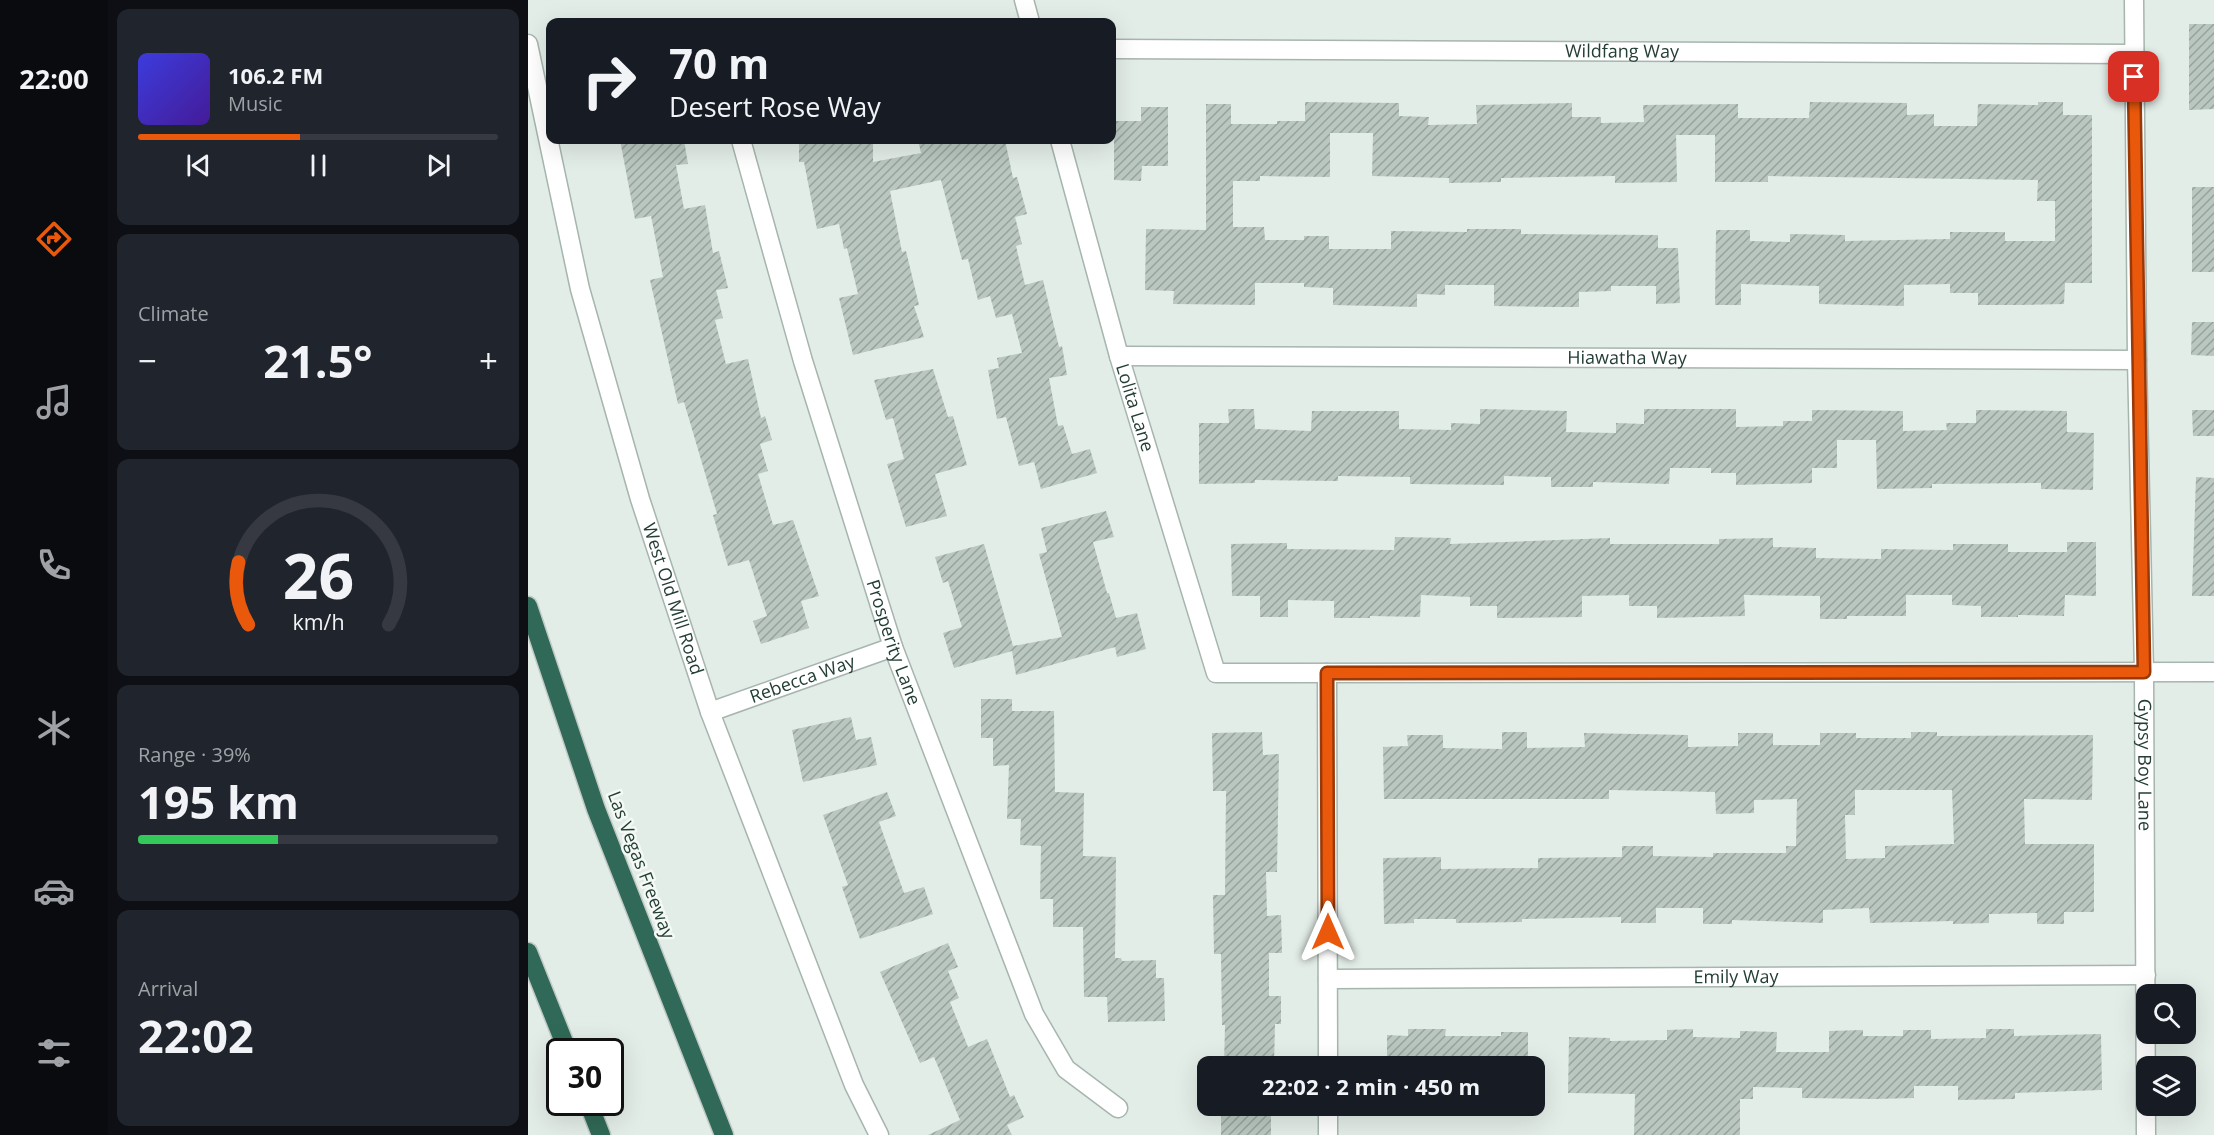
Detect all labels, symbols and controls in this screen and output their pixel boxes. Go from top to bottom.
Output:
text: 70 m [669,34,769,91]
street label: Wildfang Way [1565,38,1680,63]
icon: right [570,42,648,120]
pin [2108,51,2159,102]
text: 22:00 [19,60,89,97]
text: 106.2 FM [228,60,323,90]
icon: arrive [2117,60,2150,93]
text: Desert Rose Way [669,88,881,125]
text: Music [228,90,282,117]
icon: previous [182,149,215,182]
icon: pause [302,149,335,182]
icon: next [422,149,455,182]
icon: directions [33,218,75,260]
text: Climate [138,300,209,327]
text: 21.5° [263,330,373,391]
text: − [138,338,157,383]
text: + [479,338,498,383]
street label: Hiawatha Way [1567,345,1688,369]
street label: Lolita Lane [1111,360,1161,454]
icon: music [33,381,75,423]
street label: West Old Mill Road [638,520,710,677]
text: 26 [282,532,354,617]
icon: phone [33,544,75,586]
street label: Prosperity Lane [861,576,927,708]
text: km/h [292,607,344,636]
street label: Rebecca Way [746,648,859,708]
street label: Gypsy Boy Lane [2133,699,2158,831]
icon: climate [33,707,75,749]
text: Range · 39% [138,741,251,768]
text: 195 km [138,771,299,832]
street label: Las Vegas Freeway [603,787,682,943]
icon: car [33,870,75,912]
position arrow [1296,900,1360,964]
street label: Emily Way [1693,964,1780,988]
text: Arrival [138,975,198,1002]
map controls [2136,984,2196,1116]
button: search [2136,984,2196,1044]
text: 22:02 [138,1005,254,1066]
icon: filters [33,1032,75,1074]
speed limit sign: 30 [546,1038,624,1116]
button: layers [2136,1056,2196,1116]
text: 22:02 · 2 min · 450 m [1262,1071,1480,1101]

